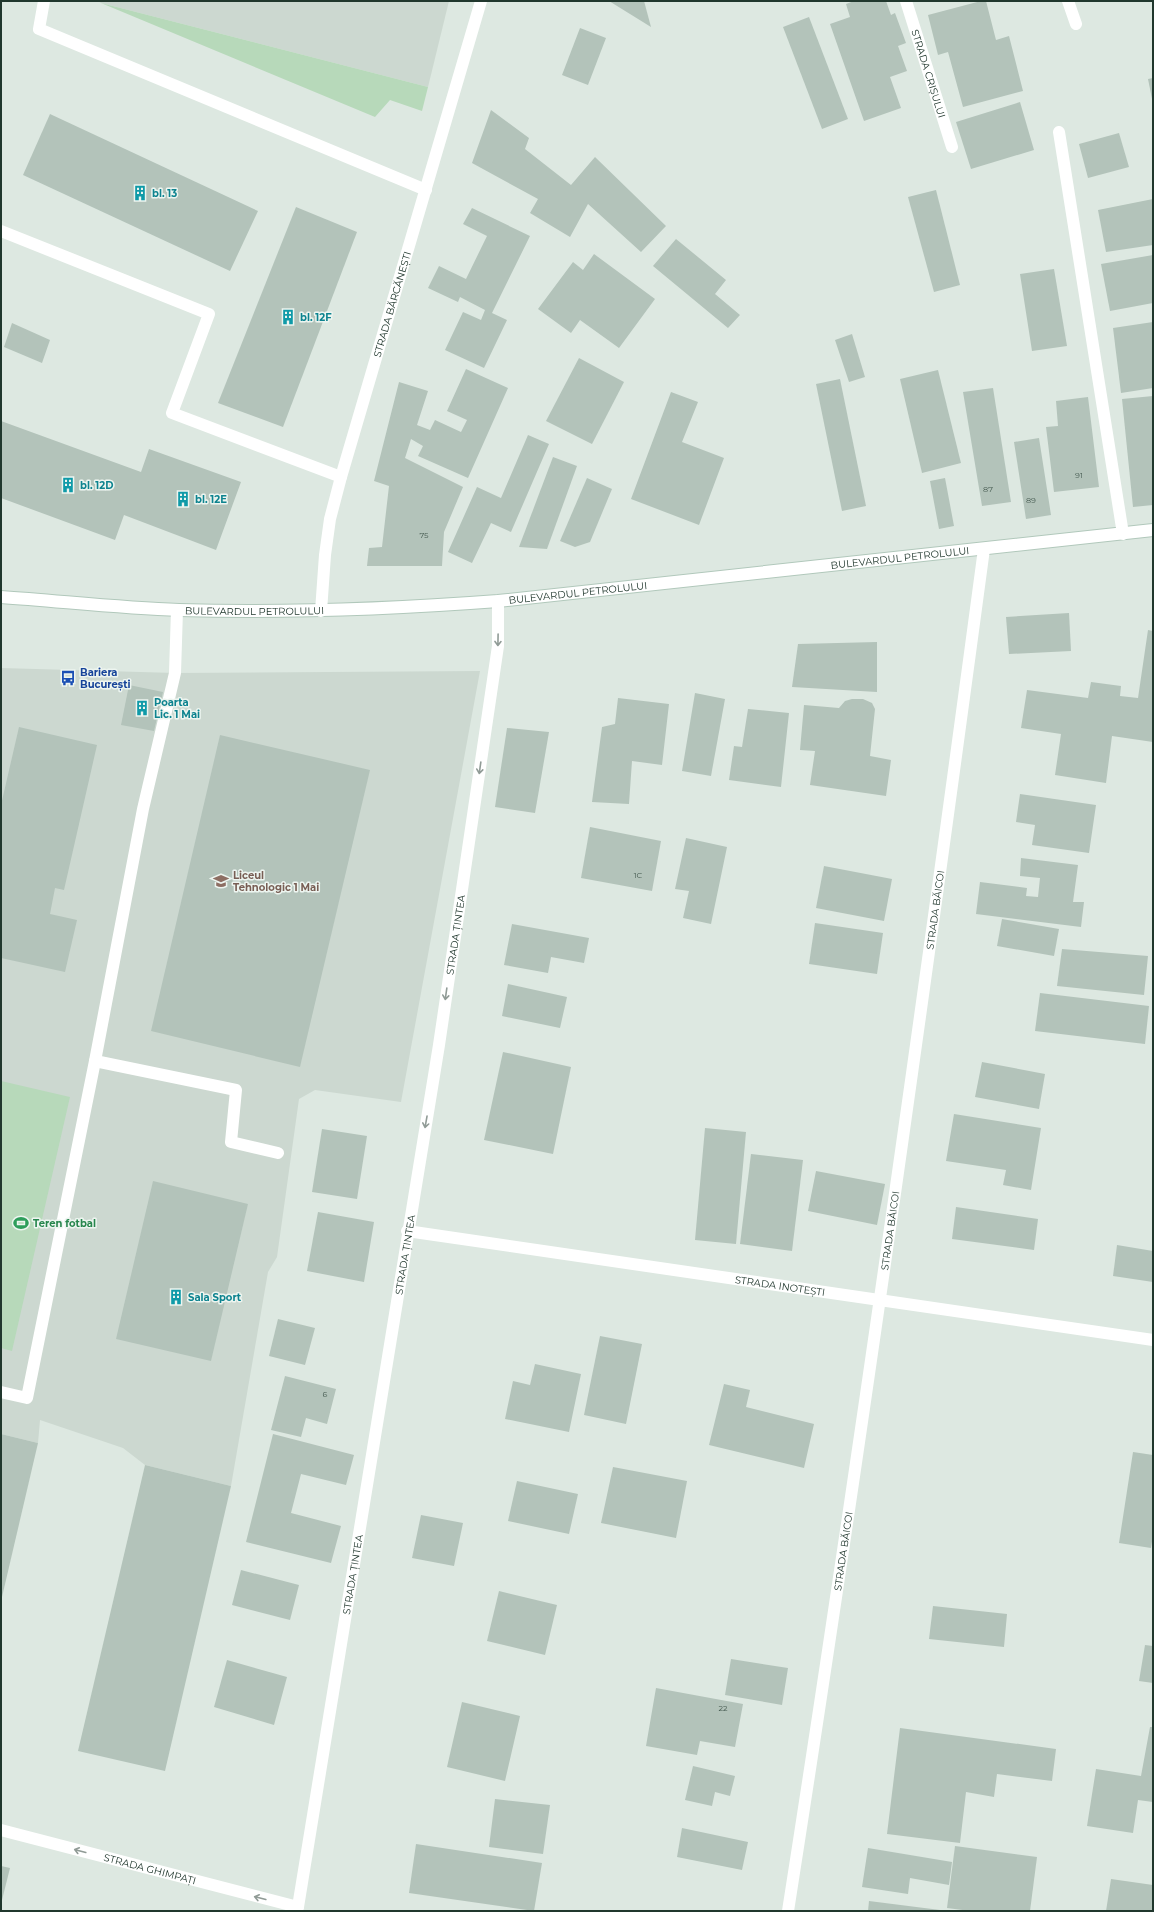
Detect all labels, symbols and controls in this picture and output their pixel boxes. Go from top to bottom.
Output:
street label: STRADA CRIȘULUI [909,27,949,119]
building icon: bl. 13 [131,184,149,202]
place label: bl. 13 [152,187,177,200]
street label: STRADA BĂRCĂNEȘTI [370,250,414,359]
building icon: bl. 12F [279,308,297,326]
place label: bl. 12F [300,311,332,324]
house number: 91 [1075,470,1083,480]
building icon: bl. 12D [59,476,77,494]
place label: bl. 12D [80,479,113,492]
house number: 87 [983,484,993,494]
building icon: bl. 12E [174,490,192,508]
place label: bl. 12E [195,493,227,506]
house number: 89 [1026,495,1036,505]
house number: 75 [419,530,429,540]
street label: BULEVARDUL PETROLULUI [830,543,970,571]
street label: BULEVARDUL PETROLULUI [508,578,648,606]
street label: BULEVARDUL PETROLULUI [185,604,324,617]
one-way arrow [494,633,502,646]
place label: Bariera București [80,666,131,691]
bus stop icon: Bariera București [59,669,77,687]
place label: Poarta Lic. 1 Mai [154,696,200,721]
building icon: Poarta Lic. 1 Mai [133,699,151,717]
one-way arrow [476,761,484,774]
place label: Liceul Tehnologic 1 Mai [233,869,319,894]
street label: STRADA BĂICOI [923,869,947,950]
house number: 1C [634,870,643,880]
school or university icon: Liceul Tehnologic 1 Mai [212,872,230,890]
street label: STRADA ȚINTEA [443,893,468,976]
one-way arrow [442,987,450,1000]
one-way arrow [422,1115,430,1128]
street label: STRADA BĂICOI [878,1190,902,1271]
street label: STRADA ȚINTEA [392,1213,418,1296]
sports icon: Teren fotbal [12,1214,30,1232]
place label: Teren fotbal [33,1217,96,1230]
street label: STRADA INOTEȘTI [734,1272,826,1299]
building icon: Sala Sport [167,1288,185,1306]
place label: Sala Sport [188,1291,242,1304]
house number: 6 [323,1389,328,1399]
street label: STRADA BĂICOI [831,1511,855,1592]
street label: STRADA ȚINTEA [339,1533,365,1615]
house number: 22 [718,1703,728,1713]
one-way arrow [74,1847,87,1854]
street label: STRADA GHIMPAȚI [102,1850,198,1887]
one-way arrow [254,1894,267,1901]

